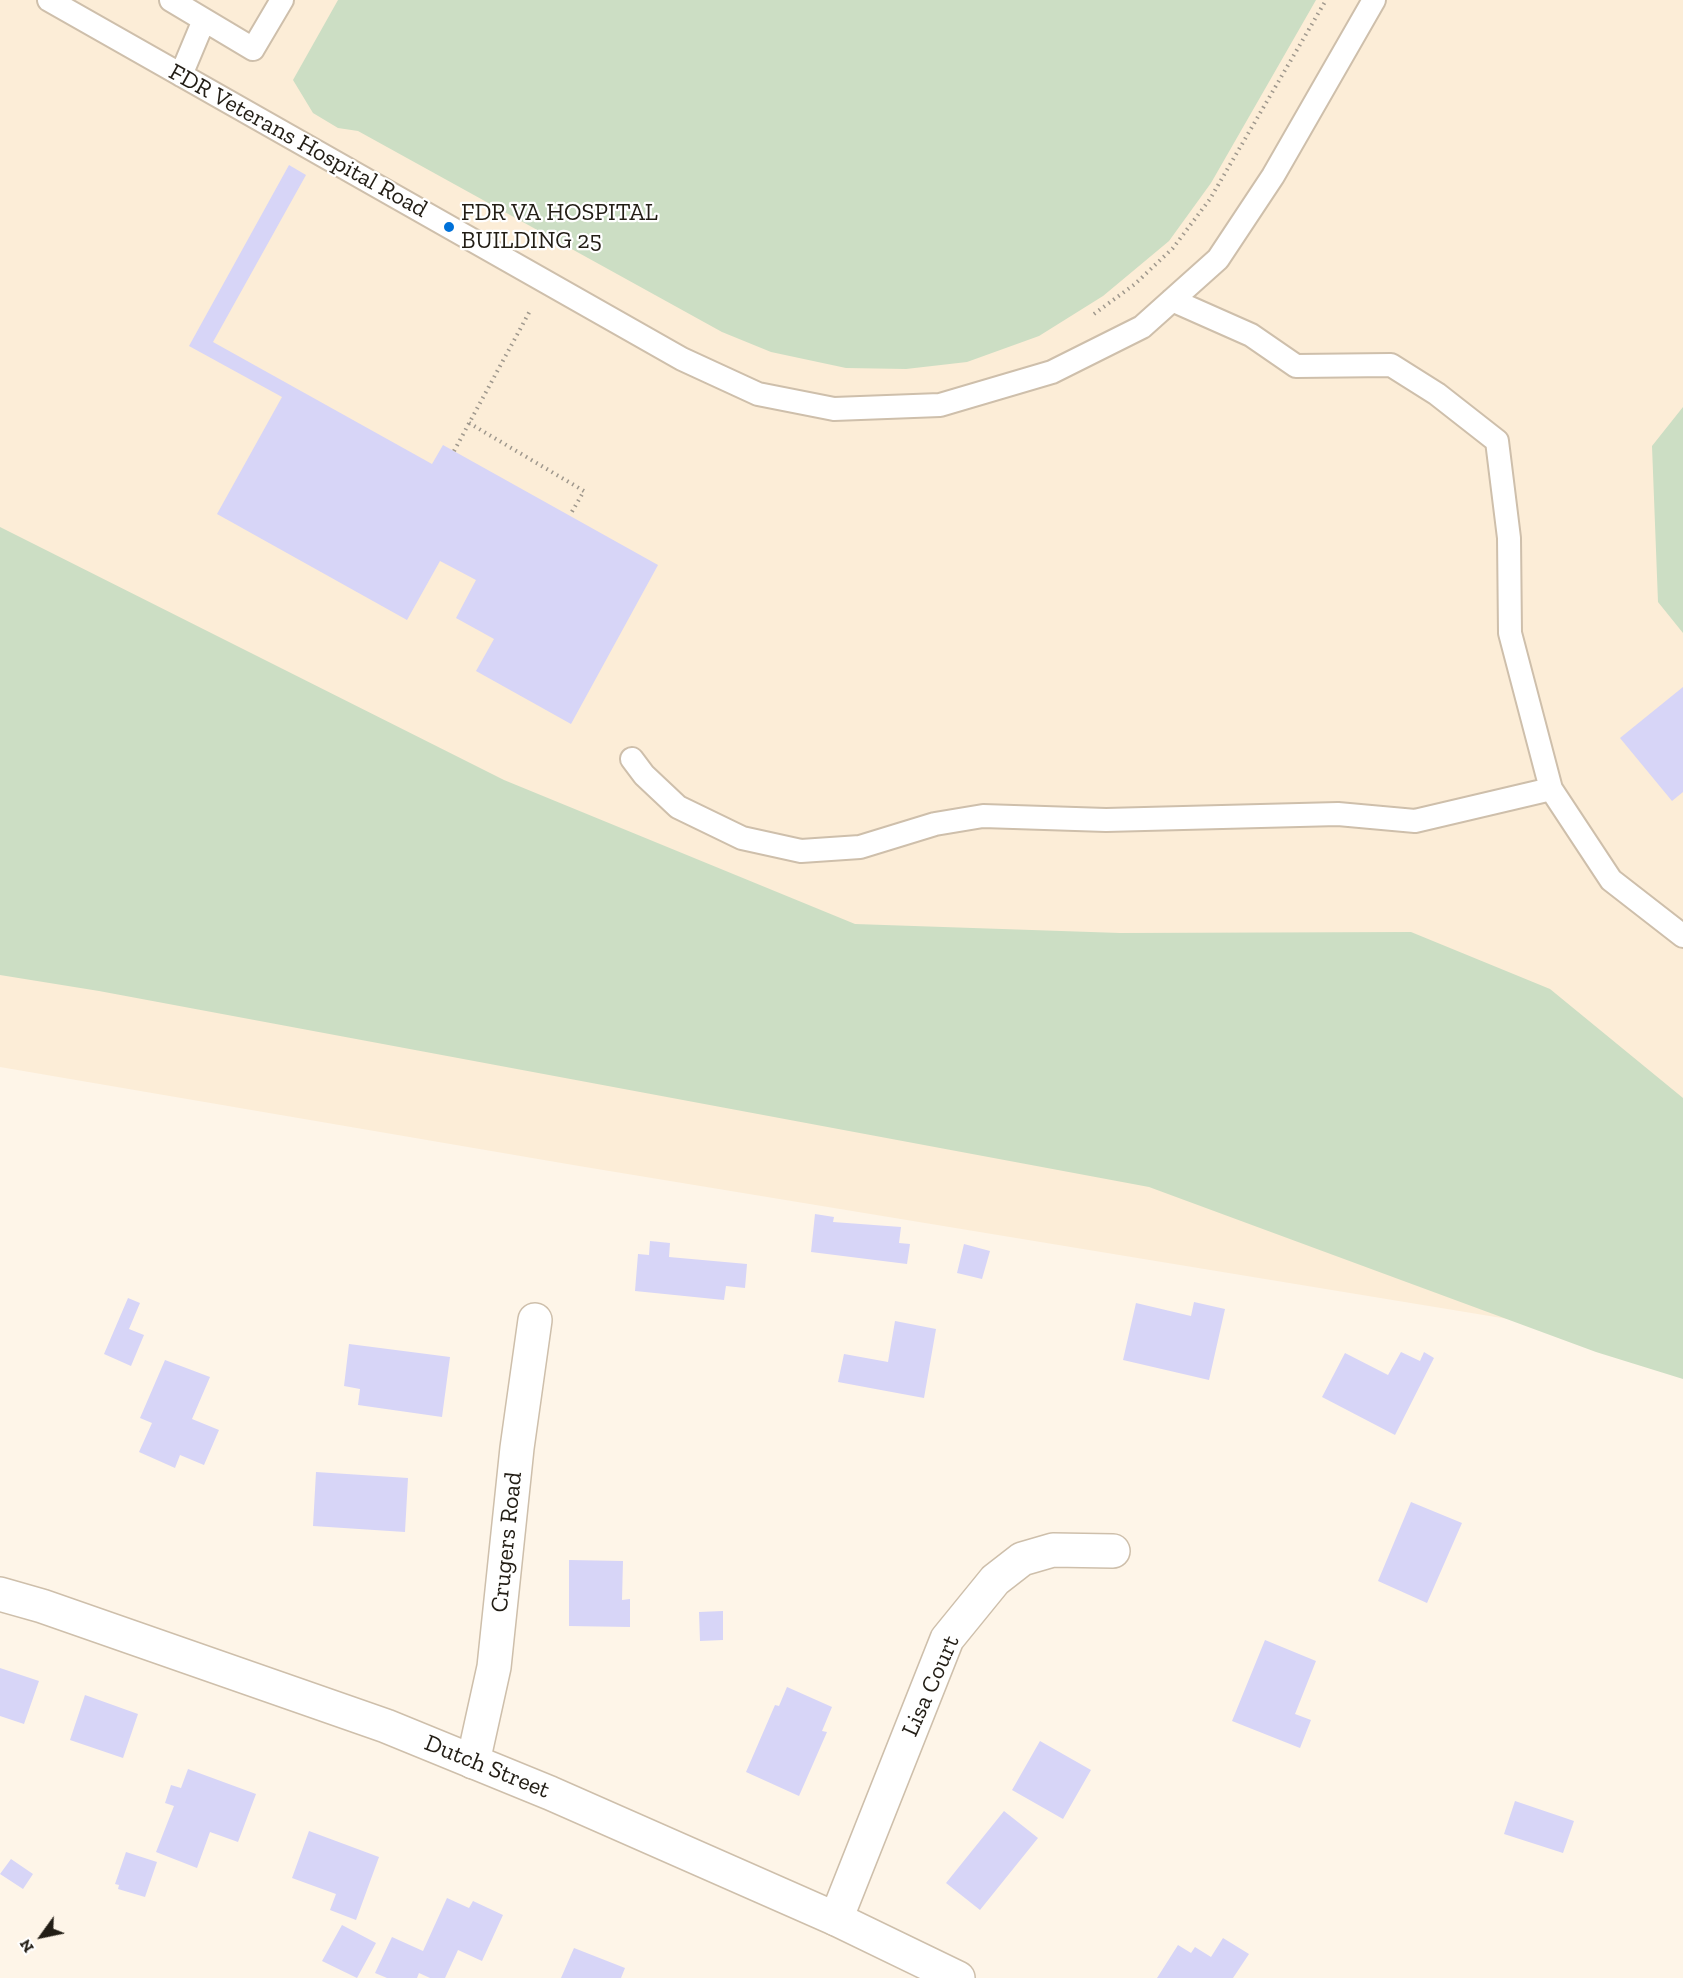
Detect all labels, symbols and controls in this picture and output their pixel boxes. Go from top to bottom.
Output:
street label: FDR Veterans Hospital Road [164,58,432,224]
place label: FDR VA HOSPITAL BUILDING 25 [461,199,658,255]
marker: FDR VA HOSPITAL BUILDING 25 [442,220,456,234]
street label: Crugers Road [485,1470,529,1614]
street label: Lisa Court [896,1631,966,1741]
street label: Dutch Street [420,1729,554,1805]
north arrow [12,1906,72,1966]
text: N [15,1936,38,1956]

